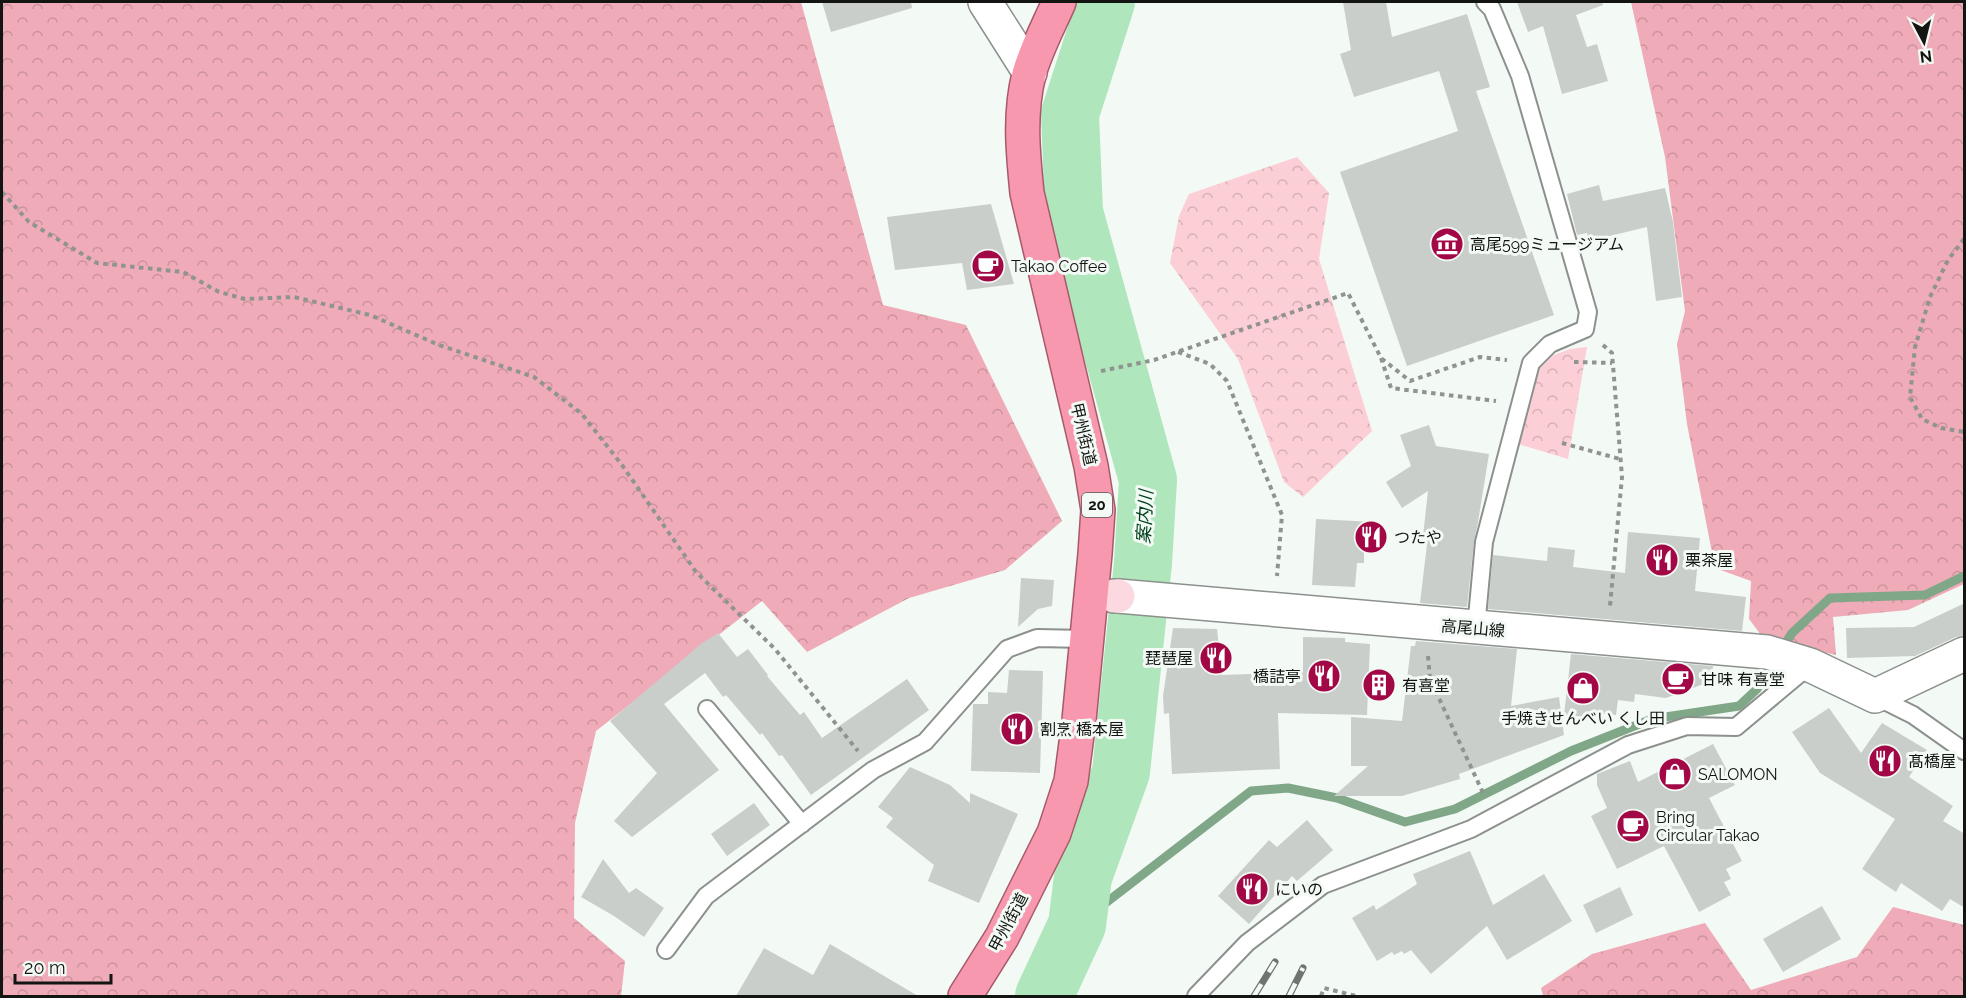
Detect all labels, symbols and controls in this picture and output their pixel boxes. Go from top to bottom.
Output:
north arrow [1894,12,1954,72]
text: N [1919,46,1933,67]
museum icon: 高尾599ミュージアム [1429,226,1465,262]
place label: 高尾599ミュージアム [1470,235,1624,254]
cafe icon: Takao Coffee [970,248,1006,284]
place label: Takao Coffee [1011,257,1107,276]
street label: 甲州街道 [1067,401,1100,467]
water label: 案内川 [1133,487,1157,544]
road number: 20 [1082,493,1112,517]
restaurant icon: つたや [1353,519,1389,555]
place label: つたや [1394,528,1442,547]
restaurant icon: 栗茶屋 [1644,542,1680,578]
place label: 栗茶屋 [1685,551,1733,570]
street label: 高尾山線 [1440,616,1506,641]
restaurant icon: 琵琶屋 [1198,640,1234,676]
place label: 琵琶屋 [1145,649,1193,668]
restaurant icon: 橋詰亭 [1306,658,1342,694]
cafe icon: 甘味 有喜堂 [1660,661,1696,697]
place label: 橋詰亭 [1253,667,1301,686]
building icon: 有喜堂 [1361,667,1397,703]
shop icon: 手焼きせんべい くし田 [1565,670,1601,706]
place label: 甘味 有喜堂 [1701,670,1785,689]
place label: 有喜堂 [1402,676,1450,695]
place label: 手焼きせんべい くし田 [1501,709,1665,728]
restaurant icon: 割烹 橋本屋 [999,711,1035,747]
place label: 割烹 橋本屋 [1040,720,1124,739]
restaurant icon: 髙橋屋 [1867,743,1903,779]
place label: 髙橋屋 [1908,752,1956,771]
shop icon: SALOMON [1657,756,1693,792]
place label: SALOMON [1698,765,1778,784]
cafe icon: Bring Circular Takao [1615,808,1651,844]
place label: Bring Circular Takao [1656,808,1760,845]
restaurant icon: にいの [1234,871,1270,907]
place label: にいの [1275,880,1323,899]
street label: 甲州街道 [985,890,1032,955]
scale bar [15,947,111,985]
text: 20 m [24,957,66,978]

